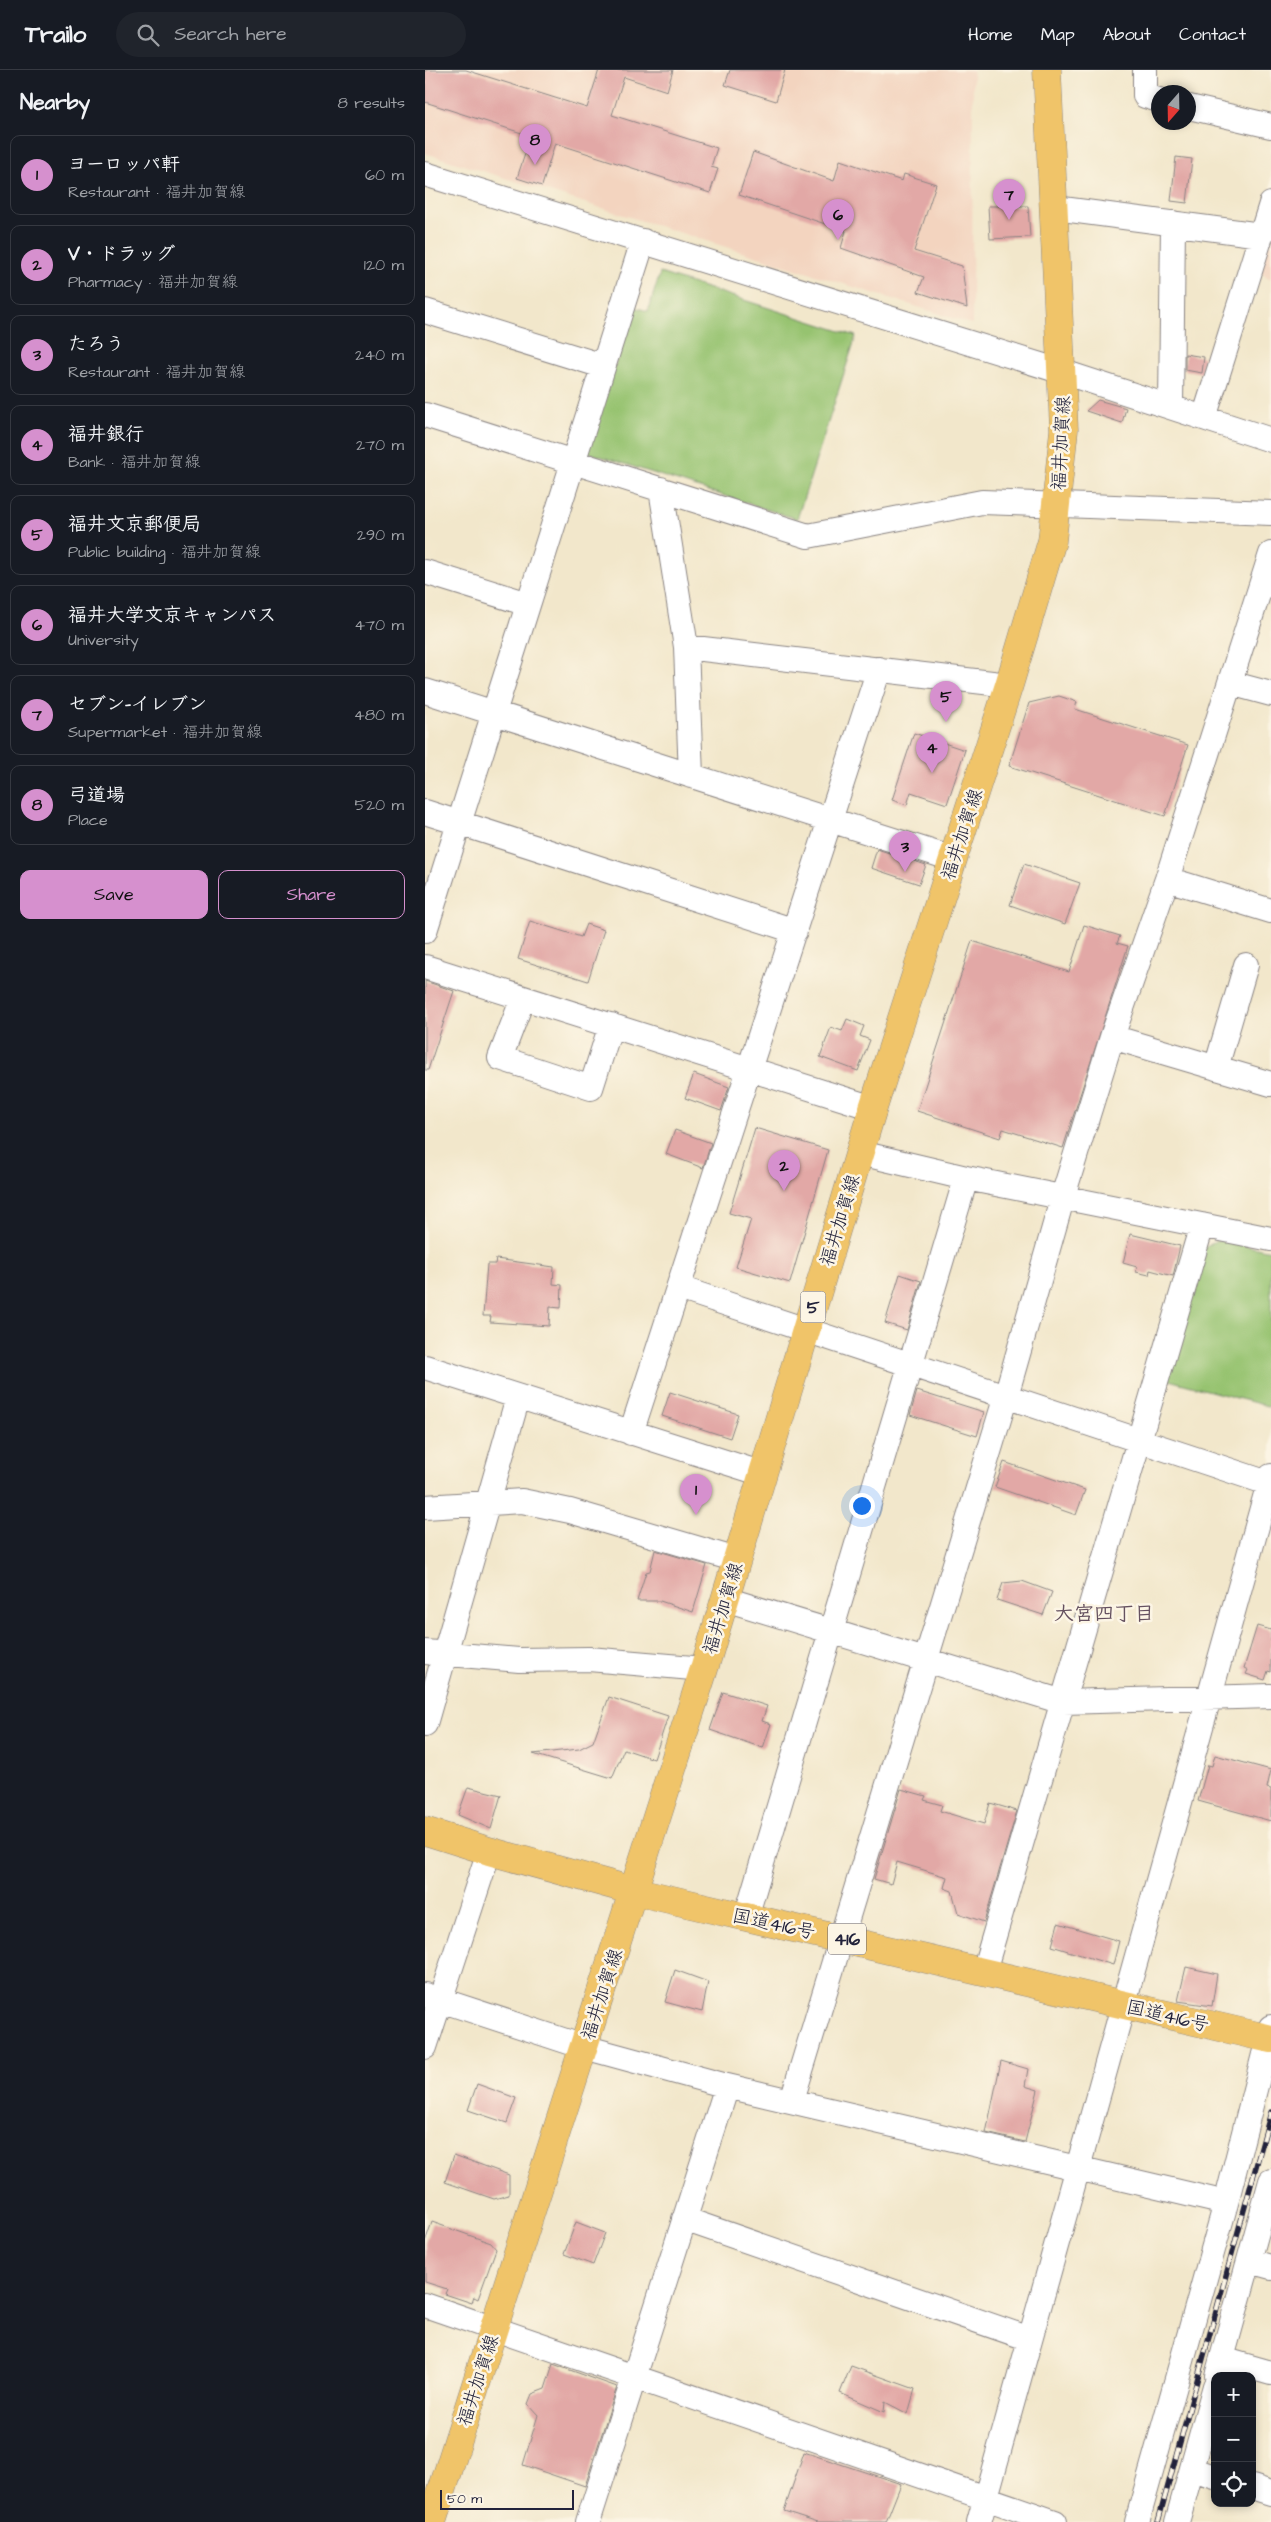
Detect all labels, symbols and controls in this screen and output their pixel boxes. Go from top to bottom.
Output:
search box [116,12,466,57]
text: Trailo [25,18,86,52]
icon: search [134,21,162,49]
text: Search here [174,21,286,48]
text: Home [968,22,1013,47]
text: Map [1041,22,1075,47]
text: About [1103,22,1151,47]
text: Contact [1179,22,1246,47]
north arrow [1151,85,1196,130]
text: Nearby [20,88,90,117]
text: 8 results [338,92,405,114]
pin: 8 [519,124,551,165]
text: ヨーロッパ軒 [68,151,180,178]
text: 1 [36,164,38,186]
text: 60 m [365,164,404,186]
pin: 7 [993,179,1025,220]
text: Restaurant · 福井加賀線 [68,181,245,203]
pin: 6 [822,199,854,240]
text: V・ドラッグ [68,241,175,268]
text: 2 [32,254,42,276]
text: 120 m [364,254,404,276]
text: Pharmacy · 福井加賀線 [68,271,238,293]
text: たろう [68,331,125,358]
text: 3 [33,344,41,366]
text: 240 m [355,344,404,366]
text: Restaurant · 福井加賀線 [68,361,245,383]
street label: 福井加賀線 [1046,395,1077,491]
text: 福井銀行 [68,421,144,448]
text: 4 [32,434,42,456]
text: 270 m [356,434,404,456]
text: Bank · 福井加賀線 [68,451,200,473]
text: 福井文京郵便局 [68,511,201,538]
text: 5 [31,524,43,546]
text: 290 m [357,524,404,546]
text: Public building · 福井加賀線 [68,541,261,563]
text: 福井大学文京キャンパス [68,602,276,629]
text: 6 [32,614,42,636]
text: 470 m [354,614,404,636]
text: University [68,629,139,651]
pin: 5 [930,681,962,722]
text: セブン-イレブン [68,691,207,718]
text: 7 [32,704,42,726]
text: 480 m [354,704,404,726]
text: Supermarket · 福井加賀線 [68,721,262,743]
pin: 4 [916,732,948,773]
text: 弓道場 [68,782,125,809]
street label: 福井加賀線 [935,785,990,884]
text: 8 [32,794,42,816]
text: 520 m [355,794,404,816]
text: Place [68,809,108,831]
pin: 3 [889,831,921,872]
button: Save [20,870,208,919]
button: Share [218,870,405,919]
pin: 2 [768,1150,800,1191]
street label: 福井加賀線 [814,1171,867,1270]
road number: 5 [801,1292,825,1322]
pin: 1 [680,1474,712,1515]
your location [849,1493,875,1519]
street label: 福井加賀線 [697,1559,750,1658]
district label: 大宮四丁目 [1054,1600,1154,1628]
street label: 国道416号 [730,1903,818,1946]
road number: 416 [828,1924,866,1955]
street label: 福井加賀線 [575,1945,630,2044]
street label: 国道416号 [1124,1994,1212,2039]
street label: 福井加賀線 [451,2331,506,2430]
map controls [1211,2372,1256,2507]
button: + [1211,2372,1256,2417]
button: − [1211,2417,1256,2462]
button: locate [1211,2462,1256,2507]
scale bar [440,2487,574,2510]
text: 50 m [447,2489,482,2509]

